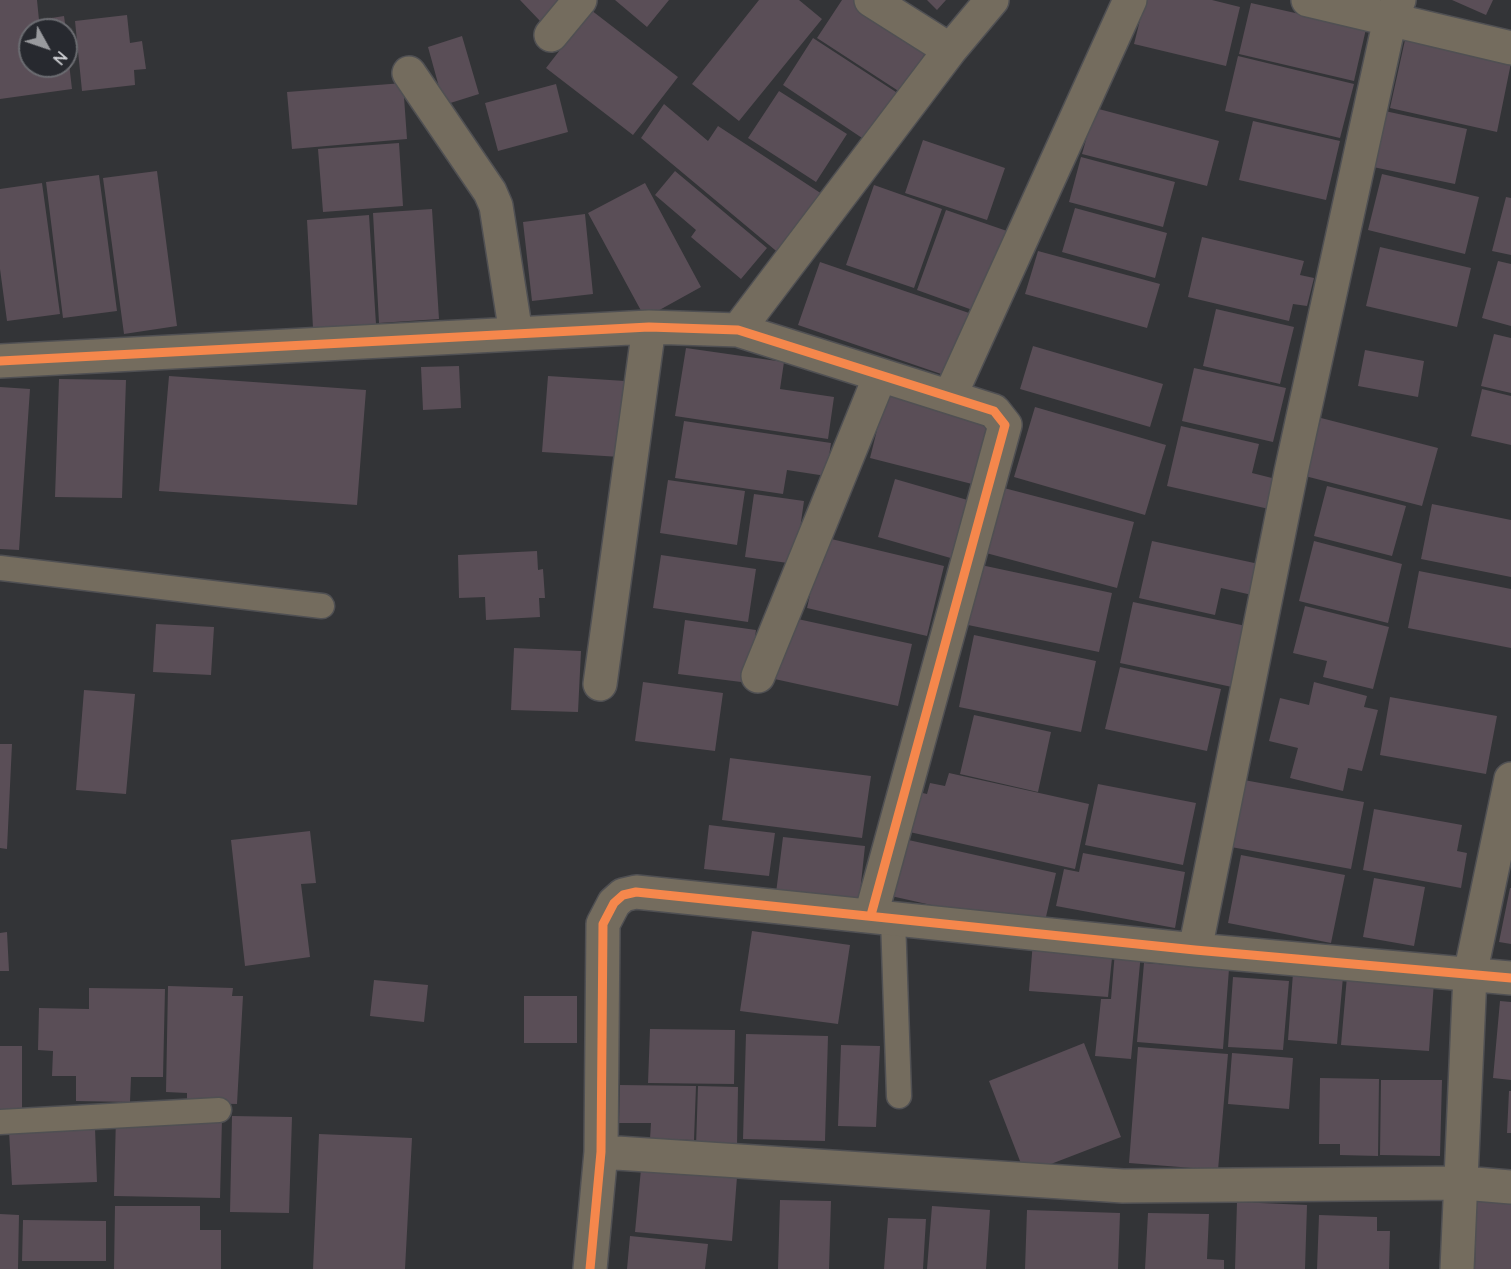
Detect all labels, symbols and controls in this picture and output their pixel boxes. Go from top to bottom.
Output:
north arrow [18,18,78,78]
text: N [49,47,72,69]

